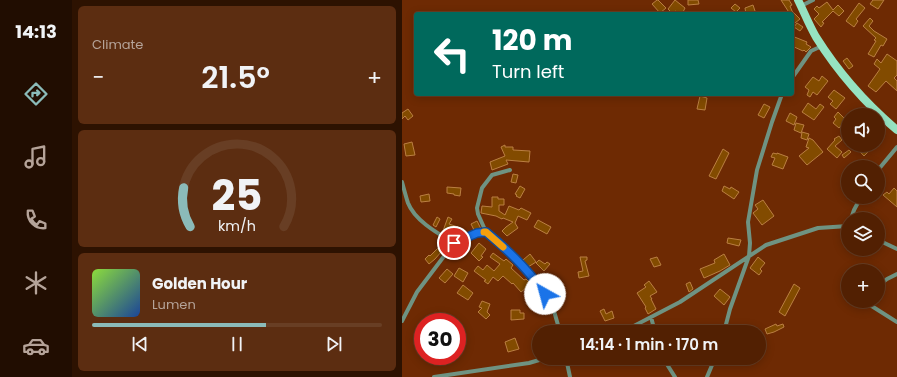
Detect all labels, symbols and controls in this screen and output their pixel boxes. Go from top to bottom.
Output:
text: 14:13 [15,19,57,44]
text: 120 m [492,21,572,60]
icon: left [426,28,478,80]
text: Climate [92,35,143,54]
text: 21.5° [201,56,270,99]
text: Turn left [492,59,564,84]
text: − [92,62,104,93]
text: + [367,62,382,93]
icon: directions [22,80,50,108]
map controls [841,108,885,308]
button: sound [841,108,885,152]
icon: music [22,143,50,171]
button: search [841,160,885,204]
text: 25 [212,165,262,224]
icon: phone [22,206,50,234]
button: layers [841,212,885,256]
text: km/h [218,215,256,235]
pin [437,226,471,260]
icon: arrive [443,232,465,254]
button: + [841,264,885,308]
icon: climate [22,269,50,297]
text: Golden Hour [152,273,247,294]
position arrow [524,273,566,315]
text: Lumen [152,295,196,314]
speed limit sign: 30 [414,313,466,365]
icon: car [22,332,50,360]
icon: previous [129,333,151,355]
icon: pause [226,333,248,355]
icon: next [323,333,345,355]
text: 14:14 · 1 min · 170 m [580,334,718,355]

